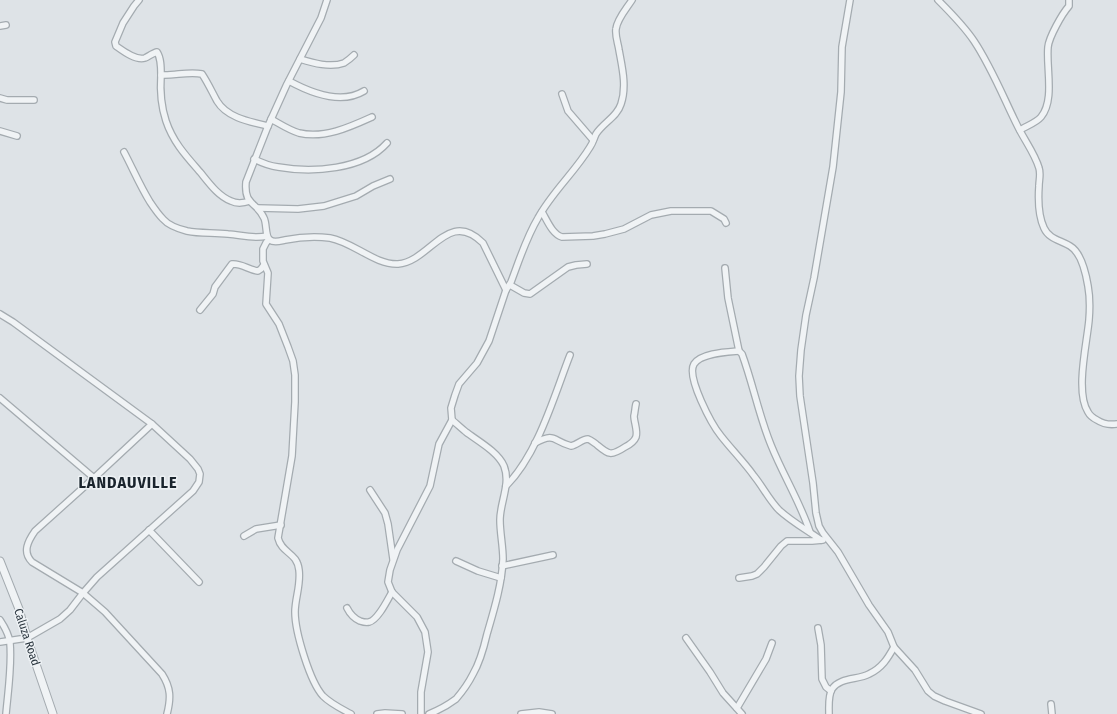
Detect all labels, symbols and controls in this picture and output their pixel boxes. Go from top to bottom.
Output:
district label: LANDAUVILLE [78,473,178,492]
street label: Caluza Road [11,607,43,667]

